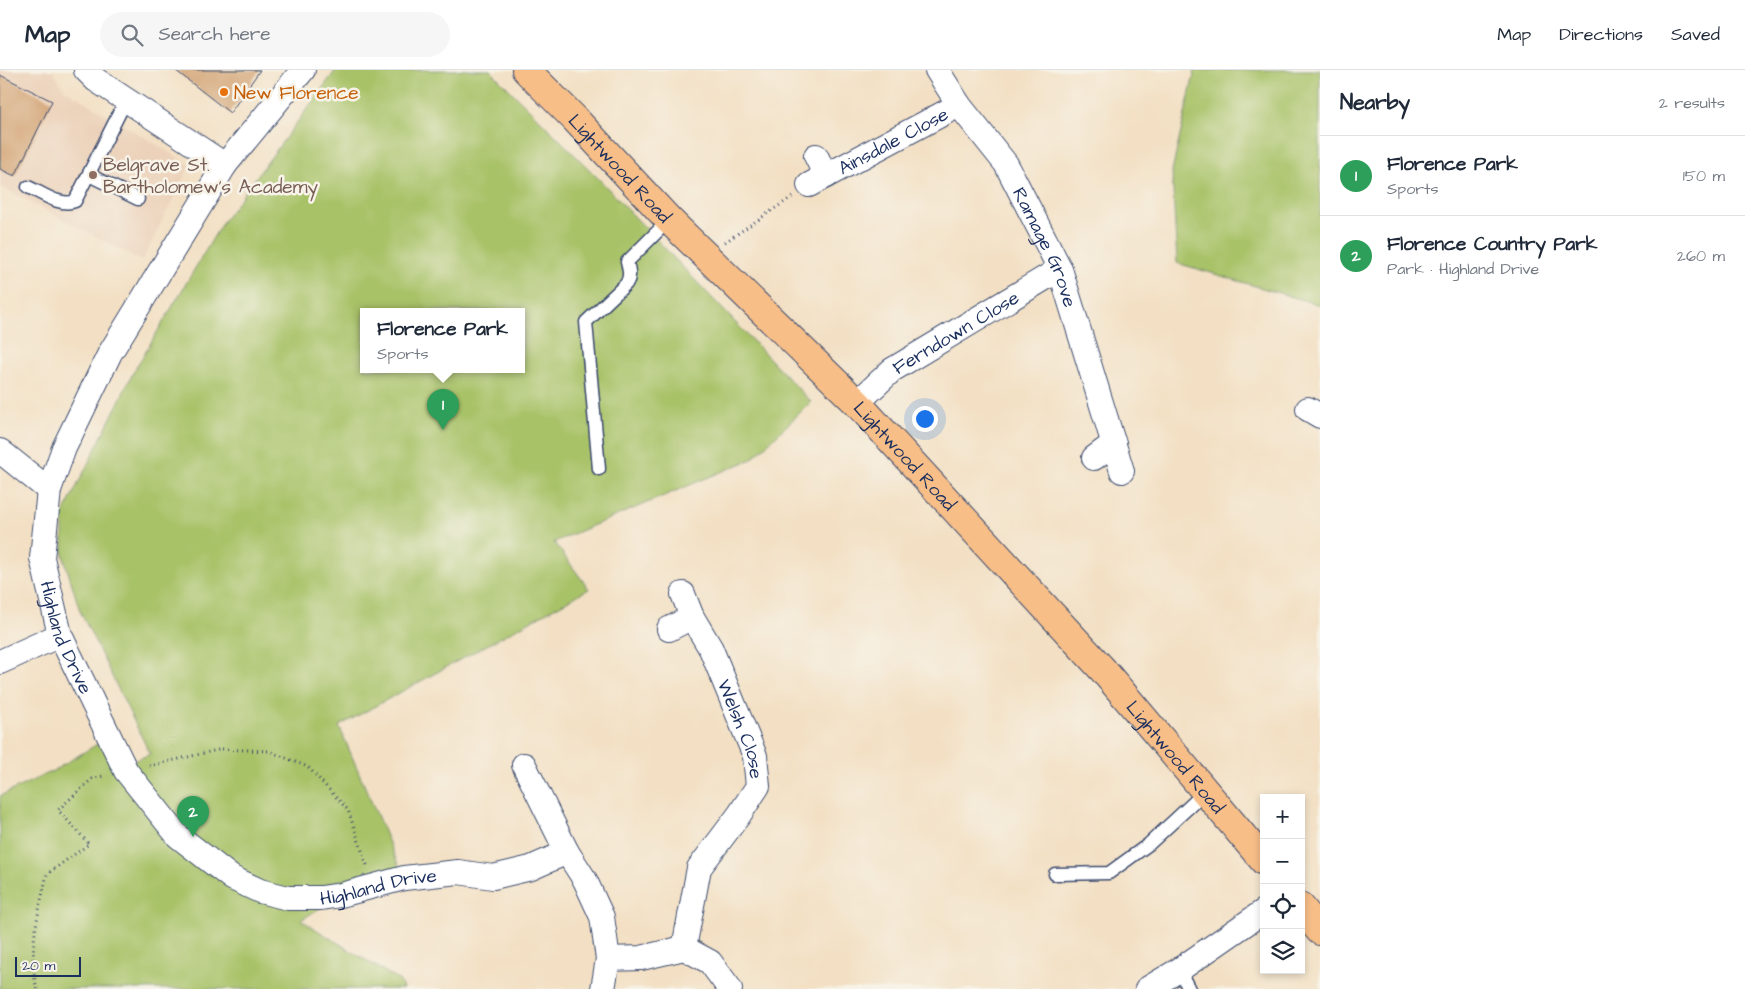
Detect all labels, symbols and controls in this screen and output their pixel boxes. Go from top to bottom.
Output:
search box [100,12,450,57]
text: Map [25,18,70,52]
icon: search [118,21,146,49]
text: Search here [158,21,271,48]
text: Map [1497,22,1531,47]
text: Directions [1559,22,1643,47]
text: Saved [1671,22,1720,47]
place label: New Florence [234,80,359,107]
marker: New Florence [218,86,230,98]
text: Nearby [1340,88,1410,117]
text: 2 results [1659,92,1725,114]
street label: Ainsdale Close [834,101,953,182]
street label: Lightwood Road [561,108,677,230]
text: Florence Park [1387,151,1518,178]
place label: Belgrave St. Bartholomew's Academy [103,152,318,202]
text: 1 [1355,165,1357,187]
text: 150 m [1683,165,1725,187]
marker: Belgrave St. Bartholomew's Academy [87,169,99,181]
text: Sports [1387,178,1439,200]
street label: Ramage Grove [1005,183,1083,311]
text: Florence Country Park [1387,231,1597,258]
text: 2 [1351,245,1361,267]
text: 260 m [1677,245,1725,267]
text: Park · Highland Drive [1387,258,1539,280]
street label: Ferndown Close [888,285,1024,382]
popup [360,308,525,373]
text: Florence Park [377,316,508,343]
text: Sports [377,343,429,365]
pin: 1 [427,389,459,430]
street label: Lightwood Road [847,396,962,518]
your location [912,406,938,432]
street label: Highland Drive [33,578,99,699]
street label: Welsh Close [710,676,769,780]
street label: Lightwood Road [1119,695,1231,820]
map controls [1260,794,1305,974]
button: + [1260,794,1305,839]
pin: 2 [177,796,209,837]
button: − [1260,839,1305,884]
street label: Highland Drive [318,862,438,913]
button: locate [1260,884,1305,929]
button: layers [1260,929,1305,974]
scale bar [15,954,81,977]
text: 20 m [22,956,55,976]

